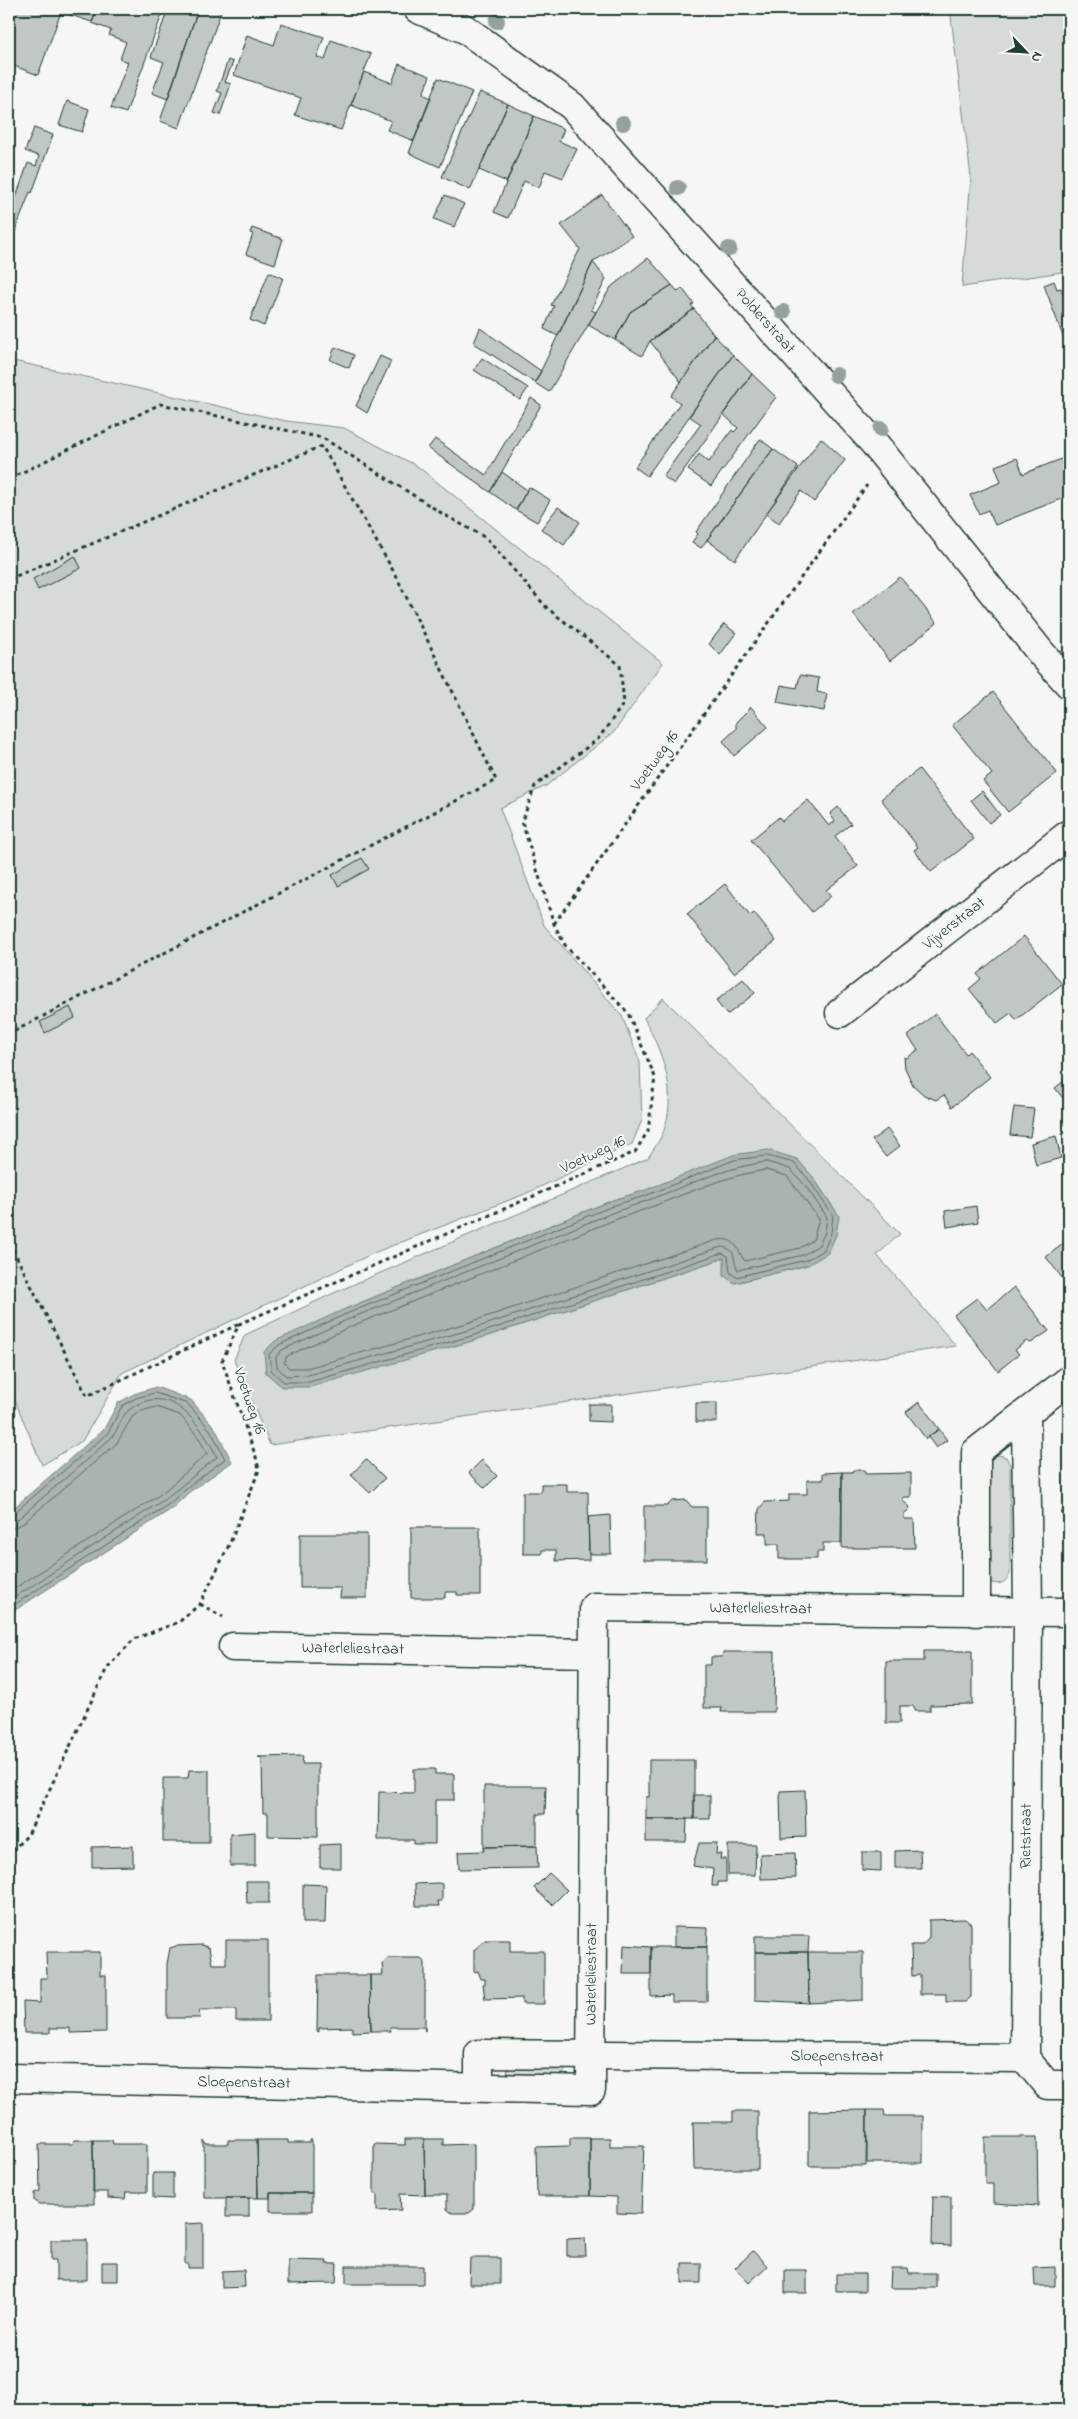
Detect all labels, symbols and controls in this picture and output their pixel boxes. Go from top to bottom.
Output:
north arrow [1000,28,1050,78]
text: N [1025,48,1048,66]
street label: Polderstraat [729,283,801,360]
street label: Voetweg 16 [624,726,685,797]
street label: Vijverstraat [917,891,991,957]
street label: Voetweg 16 [556,1129,630,1181]
street label: Voetweg 16 [226,1363,272,1438]
street label: Waterleliestraat [710,1596,813,1621]
street label: Waterleliestraat [302,1636,405,1662]
street label: Rietstraat [1014,1803,1039,1869]
street label: Waterleliestraat [579,1922,604,2025]
street label: Sloepenstraat [790,2044,884,2069]
street label: Sloepenstraat [197,2070,292,2096]

